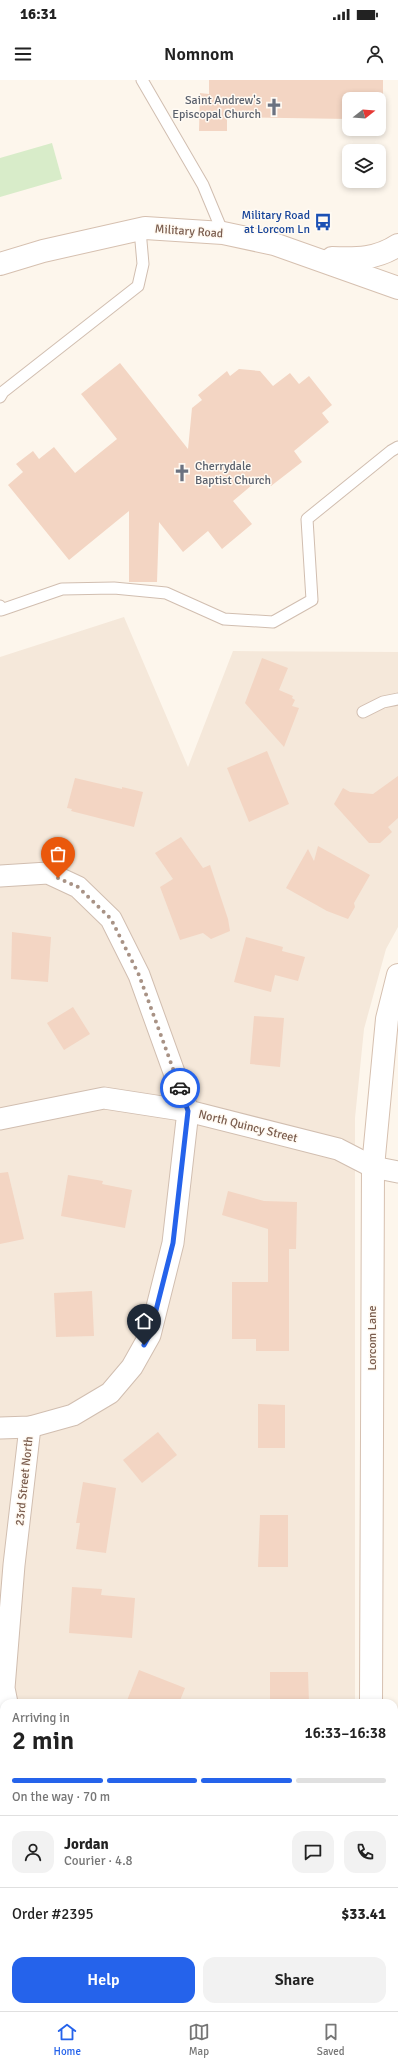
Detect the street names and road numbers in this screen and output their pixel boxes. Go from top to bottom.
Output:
street label: Military Road [154,222,224,241]
street label: North Quincy Street [197,1107,299,1146]
street label: Lorcom Lane [365,1305,380,1371]
street label: 23rd Street North [12,1436,37,1527]

